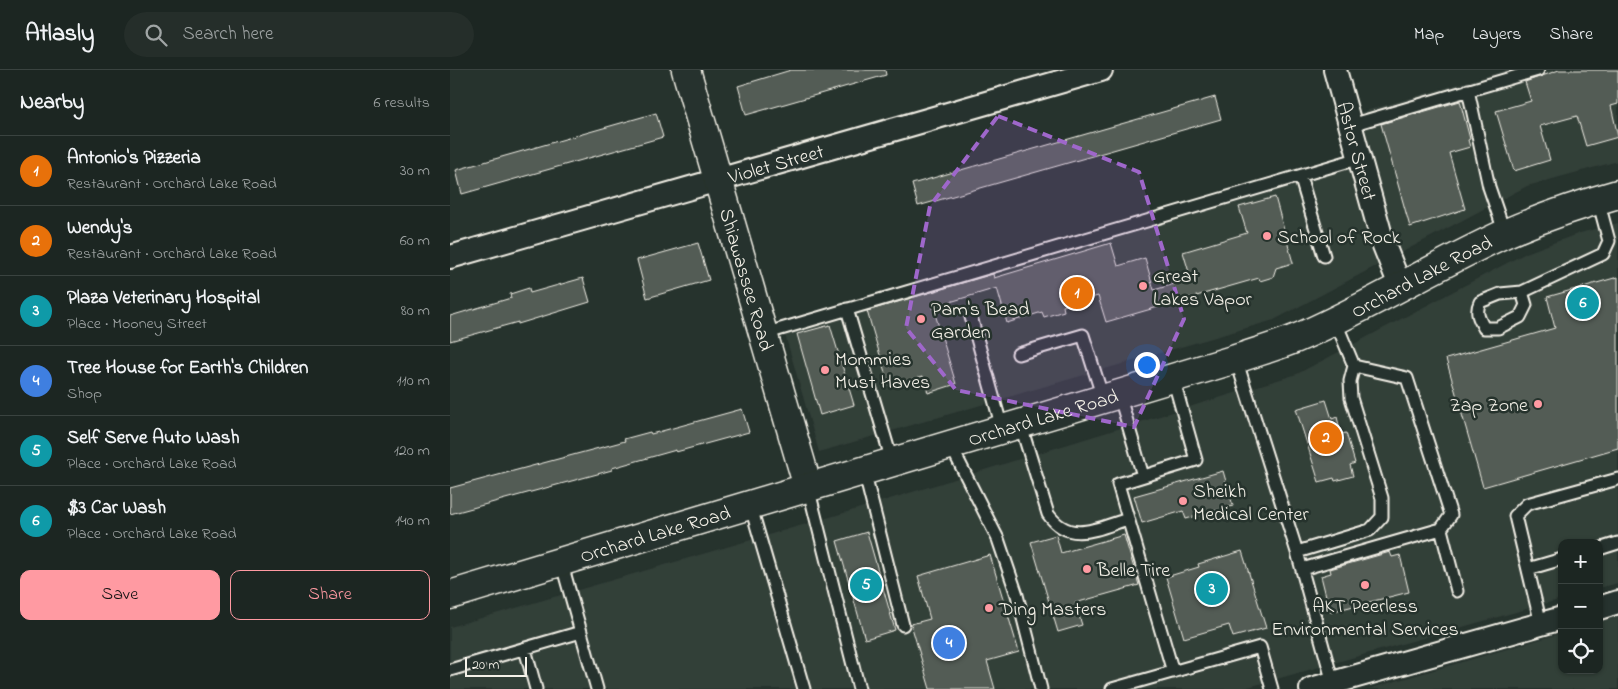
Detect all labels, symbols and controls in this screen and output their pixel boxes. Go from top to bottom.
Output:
search box [124,12,474,57]
text: Atlasly [25,17,94,52]
icon: search [142,21,170,49]
text: Search here [182,21,273,48]
text: Map [1414,22,1444,48]
text: Layers [1472,22,1522,48]
text: Share [1550,22,1593,48]
text: Nearby [20,88,84,118]
text: 6 results [373,91,430,115]
street label: Astor Street [1328,99,1383,205]
street label: Violet Street [724,138,828,194]
text: Antonio's Pizzeria [67,145,201,172]
text: 1 [33,159,39,183]
text: 30 m [400,159,430,183]
text: Restaurant · Orchard Lake Road [67,172,277,196]
street label: Shiawassee Road [710,205,779,355]
text: Wendy's [67,215,133,242]
place label: School of Rock [1277,224,1401,253]
text: 2 [32,229,40,253]
text: 60 m [400,229,430,253]
marker: School of Rock [1261,230,1273,242]
street label: Orchard Lake Road [1347,230,1498,327]
text: Restaurant · Orchard Lake Road [67,242,277,266]
place label: Great Lakes Vapor [1153,263,1253,315]
pin: 1 [1061,274,1093,312]
marker: Great Lakes Vapor [1137,280,1149,292]
pin: 6 [1567,284,1599,322]
text: Plaza Veterinary Hospital [67,285,260,312]
place label: Pam's Bead Garden [931,296,1029,348]
text: 3 [33,299,39,323]
text: 80 m [401,299,430,323]
text: Place · Mooney Street [67,312,207,336]
marker: Pam's Bead Garden [915,313,927,325]
place label: Mommies Must Haves [835,346,930,398]
your location [1134,352,1160,378]
text: Tree House for Earth's Children [67,355,308,382]
marker: Mommies Must Haves [819,364,831,376]
text: 4 [33,369,39,393]
text: 110 m [396,369,430,393]
text: Shop [67,382,102,406]
street label: Orchard Lake Road [965,383,1122,456]
place label: Zap Zone [1449,392,1528,421]
marker: Zap Zone [1532,398,1544,410]
pin: 2 [1310,419,1342,457]
text: Self Serve Auto Wash [67,425,239,452]
text: 5 [31,439,41,463]
text: 120 m [394,439,430,463]
text: Place · Orchard Lake Road [67,452,237,476]
place label: Sheikh Medical Center [1193,478,1309,530]
text: $3 Car Wash [67,495,166,522]
marker: Sheikh Medical Center [1177,495,1189,507]
street label: Orchard Lake Road [577,500,734,572]
text: 6 [32,509,40,533]
text: 140 m [395,509,430,533]
text: Place · Orchard Lake Road [67,522,237,546]
map controls [1558,539,1603,674]
button: + [1558,539,1603,584]
place label: Belle Tire [1096,557,1170,586]
marker: Belle Tire [1081,563,1093,575]
pin: 5 [850,566,882,604]
button: Save [20,570,220,620]
button: Share [230,570,430,620]
pin: 3 [1196,570,1228,608]
marker: AKT Peerless Environmental Services [1359,579,1371,591]
button: − [1558,584,1603,629]
place label: AKT Peerless Environmental Services [1271,593,1459,645]
place label: Ding Masters [998,596,1106,626]
marker: Ding Masters [983,602,995,614]
pin: 4 [933,624,965,662]
button: locate [1558,629,1603,674]
scale bar [465,654,528,677]
text: 20 m [472,655,499,676]

